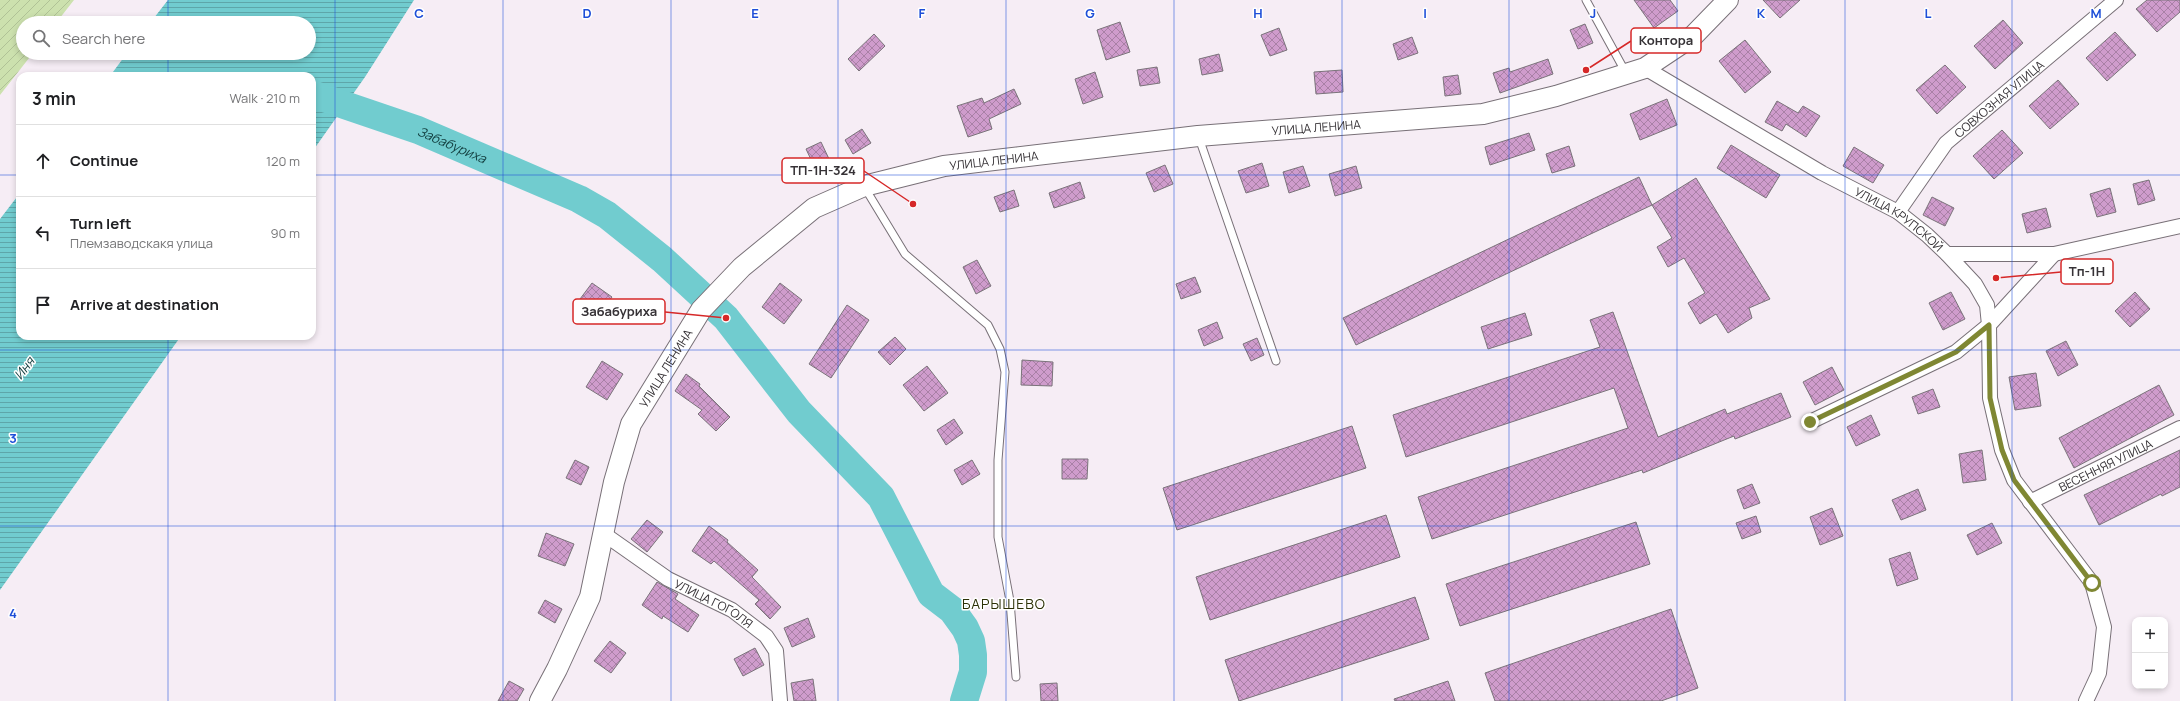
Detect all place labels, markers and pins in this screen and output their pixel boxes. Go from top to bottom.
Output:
callout: Контора [1631,28,1701,53]
callout: ТП-1Н-324 [782,158,864,183]
callout: Тп-1Н [2061,259,2113,284]
callout: Забабуриха [573,299,665,324]

